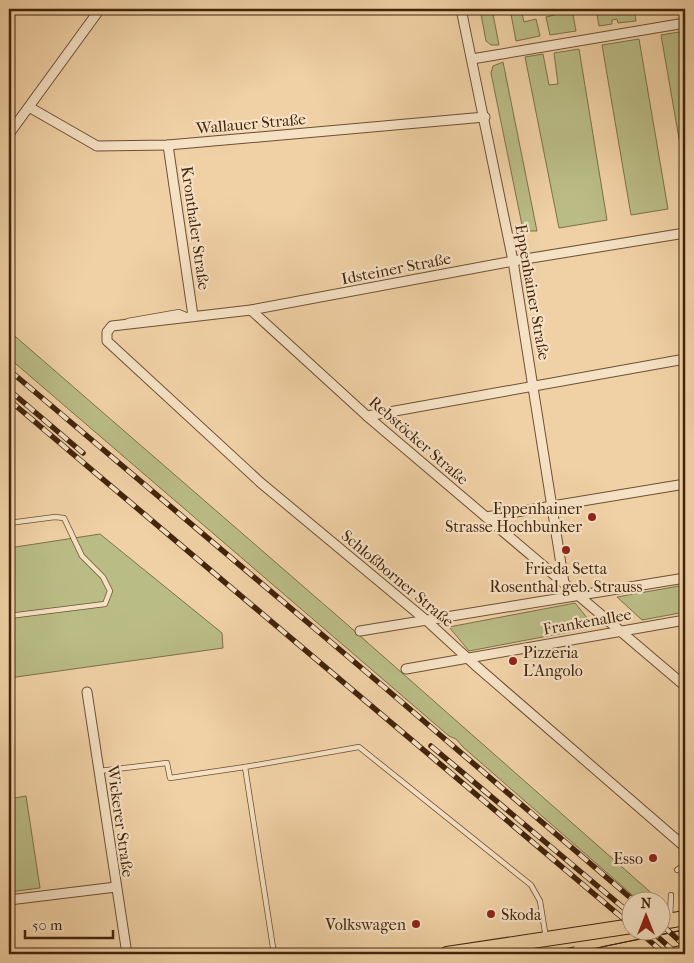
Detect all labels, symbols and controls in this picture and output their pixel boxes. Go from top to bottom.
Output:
street label: Wallauer Straße [194,109,307,138]
street label: Kronthaler Straße [177,165,214,291]
street label: Eppenhainer Straße [511,223,554,362]
street label: Idsteiner Straße [340,249,453,288]
street label: Rebstöcker Straße [365,392,472,489]
place label: Eppenhainer Strasse Hochbunker [445,499,582,536]
marker: Eppenhainer Strasse Hochbunker [586,511,598,523]
street label: Schloßborner Straße [338,526,458,631]
marker: Frieda Setta Rosenthal geb. Strauss [560,544,572,556]
place label: Frieda Setta Rosenthal geb. Strauss [490,559,642,596]
street label: Frankenallee [541,604,633,639]
place label: Pizzeria L'Angolo [523,643,583,680]
marker: Pizzeria L'Angolo [507,655,519,667]
street label: Wickerer Straße [103,763,138,878]
place label: Esso [613,849,643,868]
marker: Esso [647,852,659,864]
north arrow [622,890,672,940]
text: N [641,895,652,912]
place label: Skoda [501,905,542,924]
scale bar [25,908,112,940]
marker: Skoda [485,908,497,920]
place label: Volkswagen [324,915,407,934]
text: 50 m [32,916,63,934]
marker: Volkswagen [410,918,422,930]

